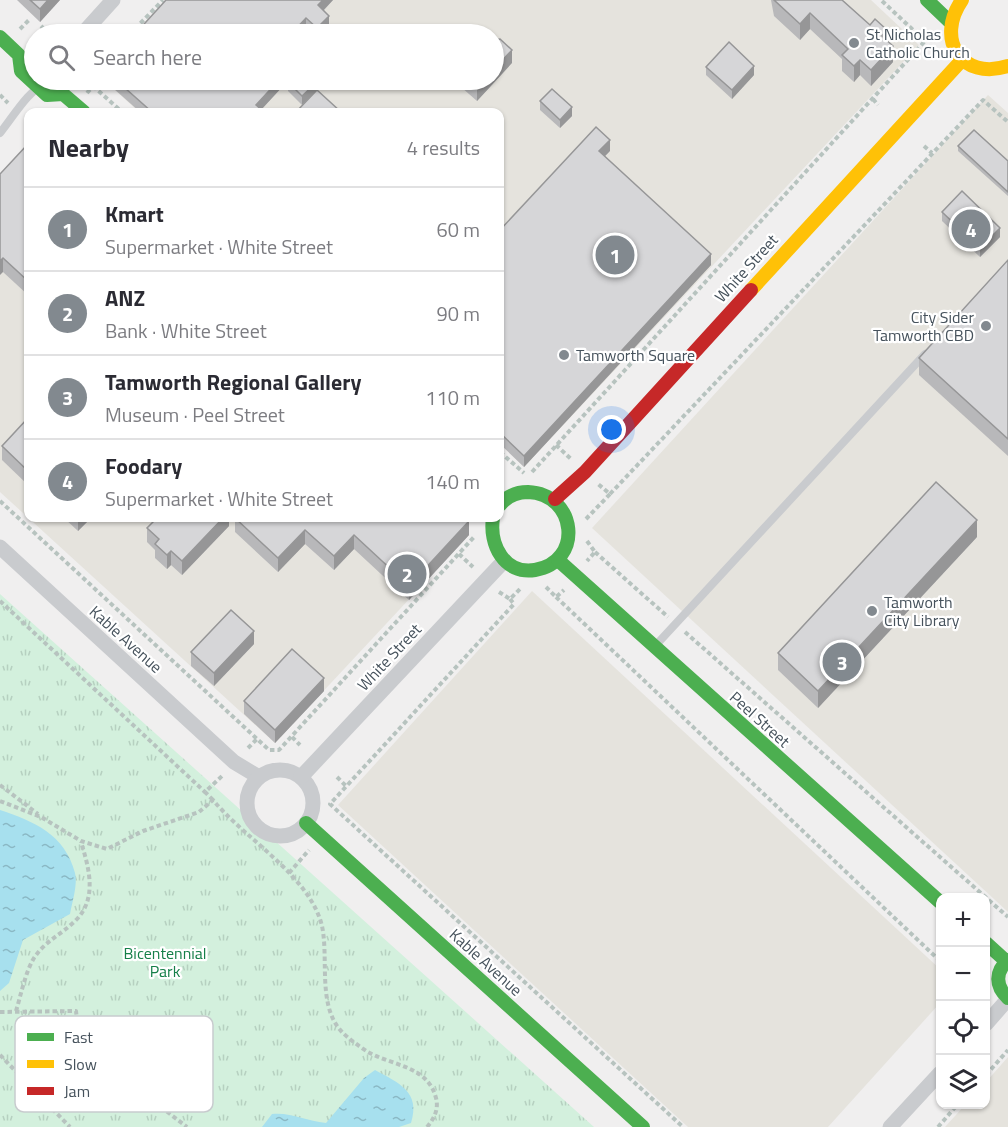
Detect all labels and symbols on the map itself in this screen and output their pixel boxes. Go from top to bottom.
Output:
place label: St Nicholas Catholic Church [866,22,970,64]
marker: St Nicholas Catholic Church [847,36,861,50]
pin: 4 [952,206,990,252]
street label: White Street [709,228,784,308]
pin: 1 [596,232,634,278]
place label: City Sider Tamworth CBD [873,305,974,347]
marker: City Sider Tamworth CBD [979,319,993,333]
place label: Tamworth Square [576,343,695,367]
marker: Tamworth Square [557,348,571,362]
your location [597,415,626,444]
pin: 2 [388,552,426,596]
place label: Tamworth City Library [884,590,960,632]
street label: Kable Avenue [84,600,168,678]
marker: Tamworth City Library [865,604,879,618]
street label: White Street [351,618,427,696]
pin: 3 [822,640,862,684]
street label: Peel Street [724,685,796,753]
street label: Kable Avenue [444,923,528,1001]
park label: Bicentennial Park [124,941,206,983]
legend [15,1016,213,1112]
text: Fast [64,1025,93,1049]
text: Slow [64,1052,97,1076]
text: Jam [64,1079,90,1103]

